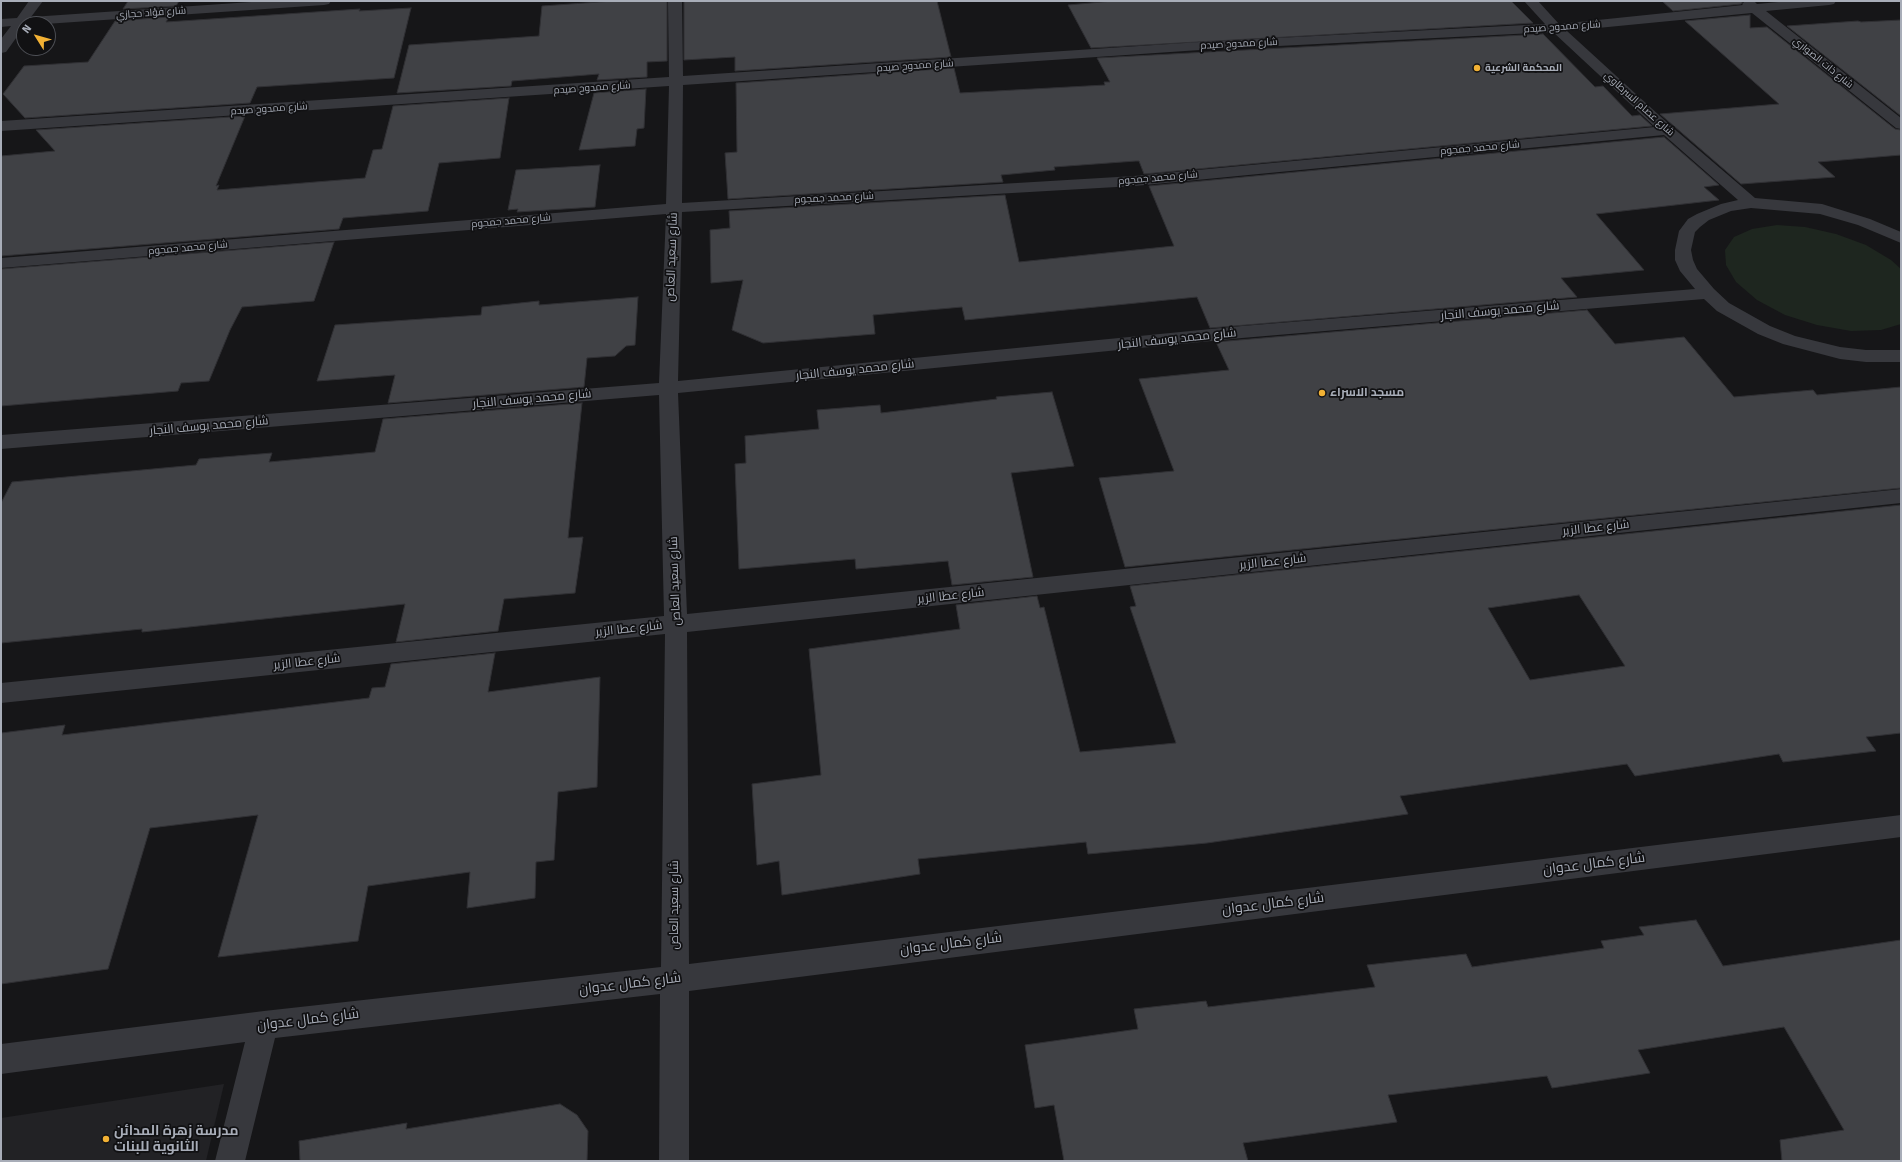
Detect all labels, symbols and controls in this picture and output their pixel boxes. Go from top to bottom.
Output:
street label: شارع فؤاد حجازي [116,5,186,21]
north arrow [16,16,56,56]
street label: شارع ممدوح صيدم [1523,18,1601,36]
text: N [19,22,34,36]
street label: شارع ذات الصواري [1790,35,1856,91]
street label: شارع ممدوح صيدم [1200,36,1278,52]
street label: شارع ممدوح صيدم [876,57,954,75]
place label: المحكمة الشرعية [1485,62,1562,74]
marker: المحكمة الشرعية [1472,63,1482,73]
street label: شارع عصام السرطاوي [1602,69,1676,139]
street label: شارع ممدوح صيدم [553,79,631,97]
street label: شارع ممدوح صيدم [230,100,308,118]
street label: شارع محمد جمجوم [1440,139,1520,157]
street label: شارع محمد جمجوم [1118,169,1198,187]
street label: شارع محمد جمجوم [794,190,874,206]
street label: شارع محمد جمجوم [471,212,551,230]
street label: شارع سعيد العاص [663,212,681,302]
street label: شارع محمد جمجوم [148,239,228,257]
street label: شارع محمد يوسف النجار [1440,299,1560,323]
street label: شارع محمد يوسف النجار [1117,326,1237,352]
street label: شارع محمد يوسف النجار [795,357,915,383]
place label: مسجد الاسراء [1330,386,1404,400]
street label: شارع محمد يوسف النجار [472,387,592,411]
marker: مسجد الاسراء [1317,388,1327,398]
street label: شارع محمد يوسف النجار [149,414,269,438]
street label: شارع عطا الزير [1562,517,1630,539]
street label: شارع سعيد العاص [666,536,684,626]
street label: شارع عطا الزير [1239,551,1307,573]
street label: شارع عطا الزير [917,585,985,607]
street label: شارع عطا الزير [595,618,663,640]
street label: شارع عطا الزير [273,651,341,673]
street label: شارع كمال عدوان [1542,849,1646,879]
street label: شارع سعيد العاص [668,860,682,950]
street label: شارع كمال عدوان [1221,889,1325,919]
street label: شارع كمال عدوان [899,929,1003,959]
street label: شارع كمال عدوان [578,969,682,999]
street label: شارع كمال عدوان [256,1005,360,1035]
place label: مدرسة زهرة المدائن الثانوية للبنات [114,1123,238,1156]
marker: مدرسة زهرة المدائن الثانوية للبنات [101,1134,111,1144]

